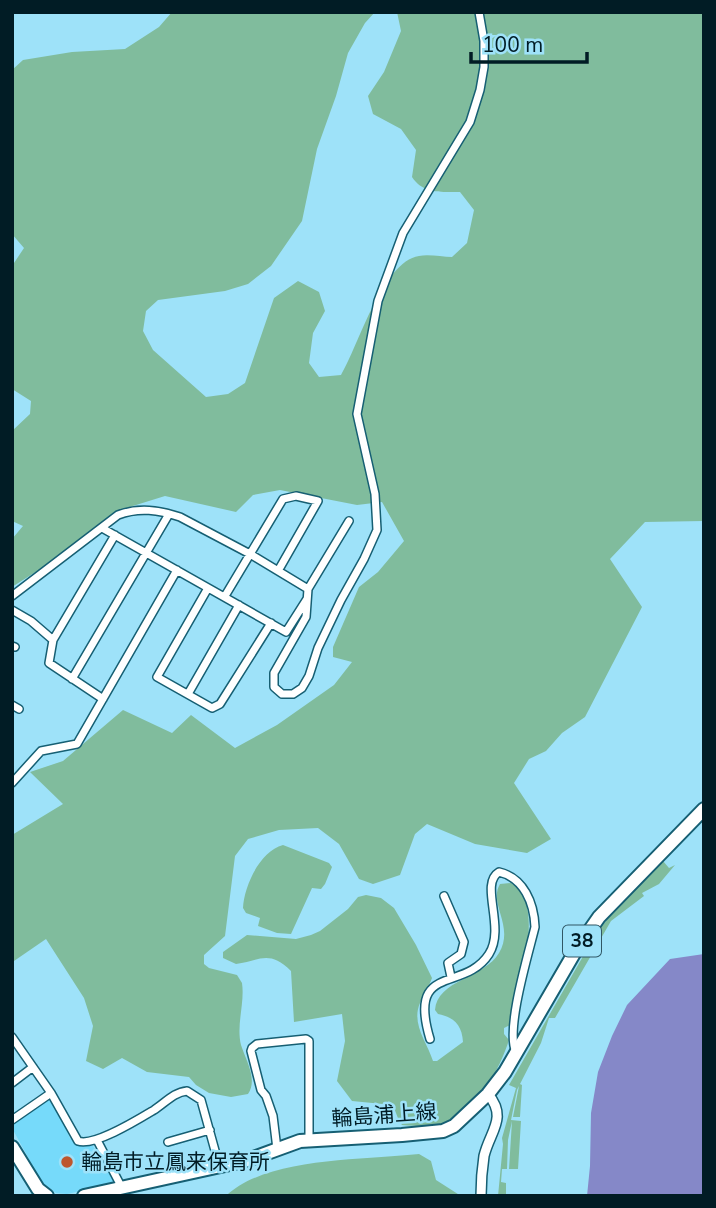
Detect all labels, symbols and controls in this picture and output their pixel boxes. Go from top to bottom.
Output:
scale bar [471,21,586,65]
text: 100 m [482,31,543,59]
road number: 38 [563,925,601,956]
street label: 輪島浦上線 [331,1097,437,1133]
place label: 輪島市立鳳来保育所 [81,1148,270,1176]
marker: 輪島市立鳳来保育所 [59,1154,75,1170]

